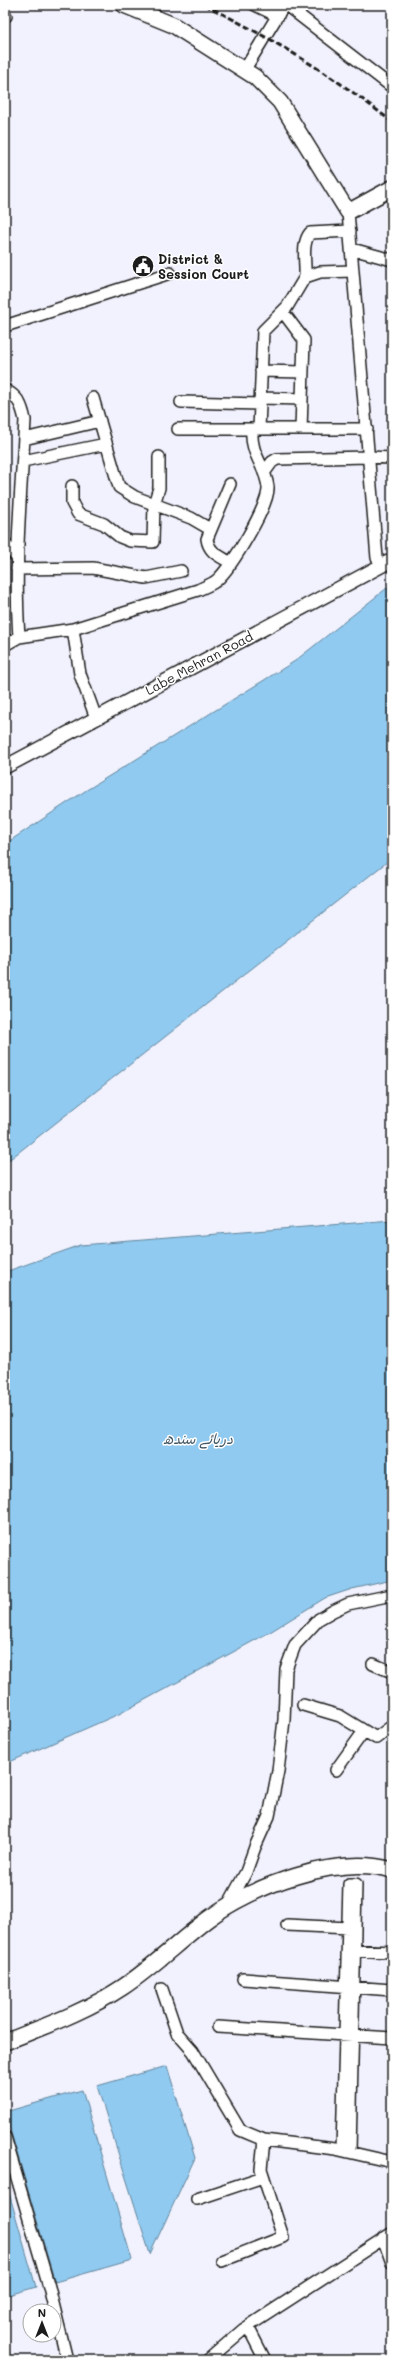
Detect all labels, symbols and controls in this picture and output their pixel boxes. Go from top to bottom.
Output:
place label: District & Session Court [158,250,249,282]
public building icon: District & Session Court [130,253,156,279]
street label: Labe Mehran Road [142,627,256,698]
water label: دریائے سندھ [163,1429,233,1449]
north arrow [22,2303,62,2343]
text: N [38,2305,46,2320]

